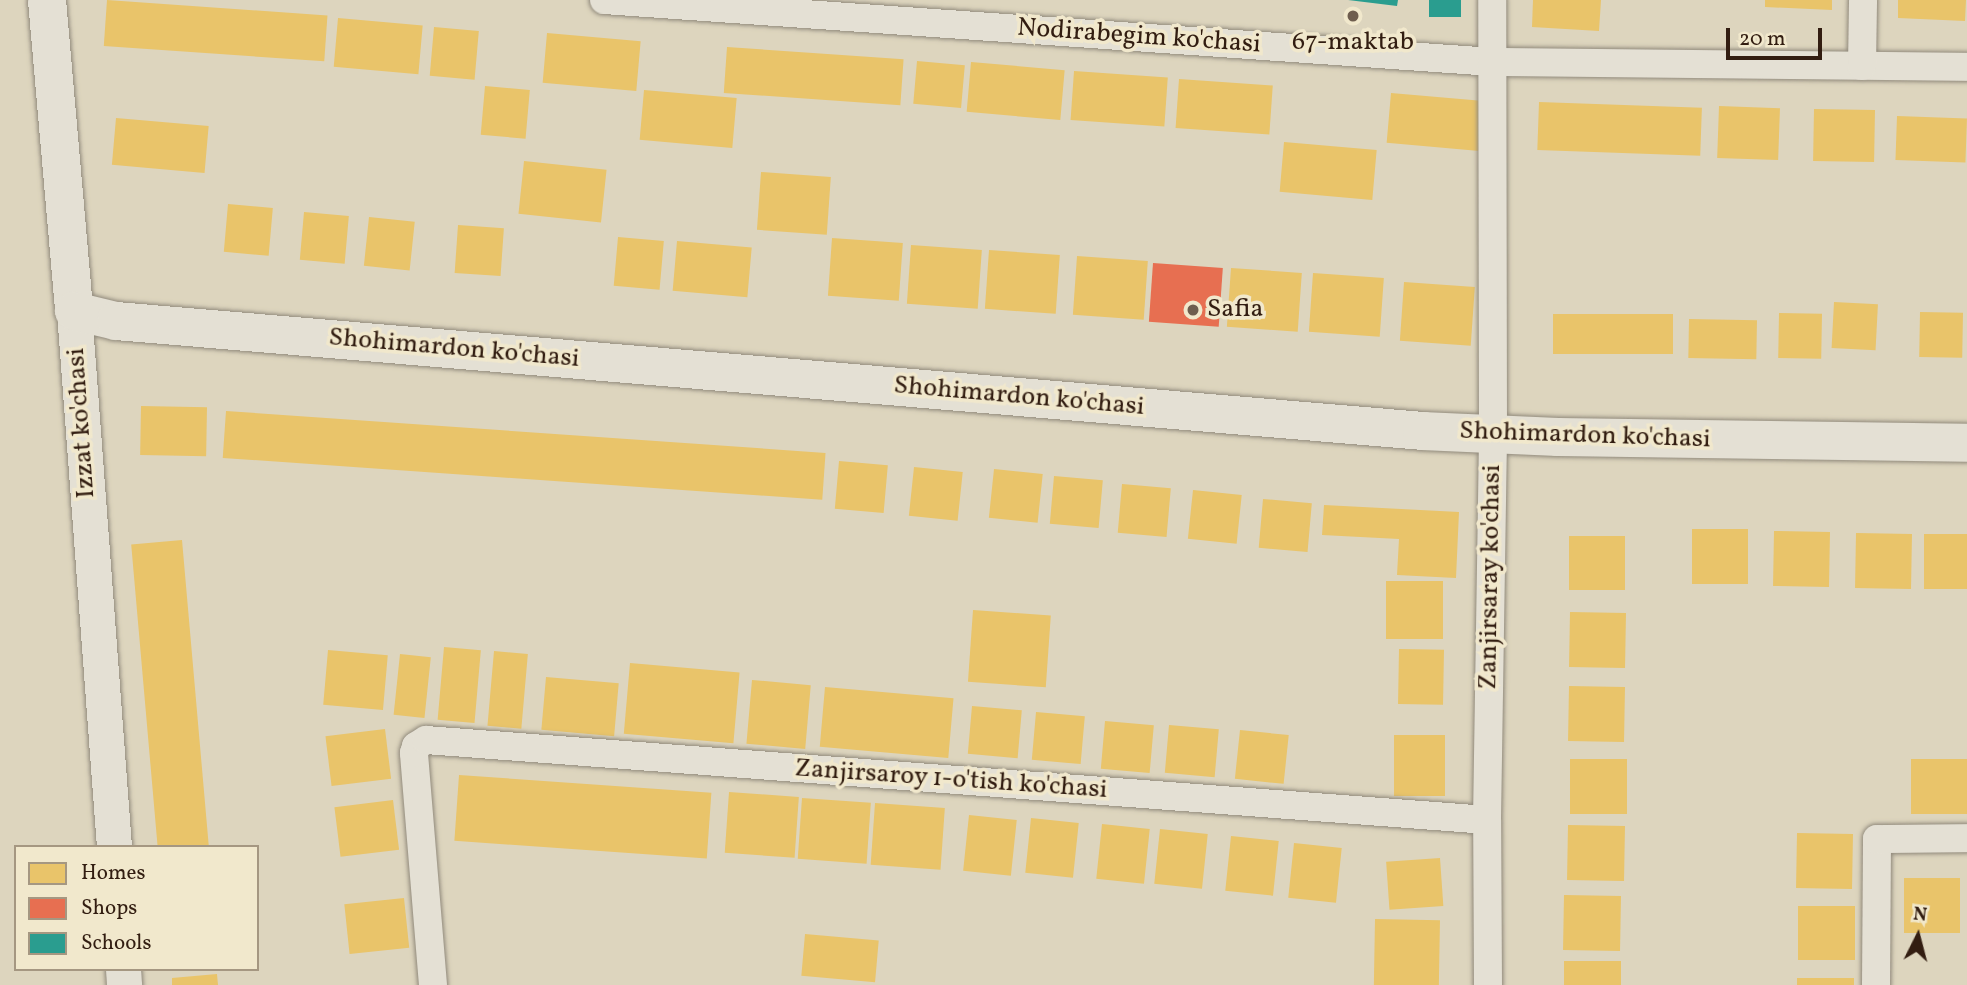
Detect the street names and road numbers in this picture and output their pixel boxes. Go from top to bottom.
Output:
street label: Nodirabegim ko'chasi [1016,13,1262,61]
street label: Shohimardon ko'chasi [327,322,581,376]
street label: Izzat ko'chasi [61,347,103,499]
street label: Shohimardon ko'chasi [892,370,1146,424]
street label: Shohimardon ko'chasi [1459,416,1711,456]
street label: Zanjirsaray ko'chasi [1473,464,1509,690]
street label: Zanjirsaroy 1-o'tish ko'chasi [793,753,1109,807]

